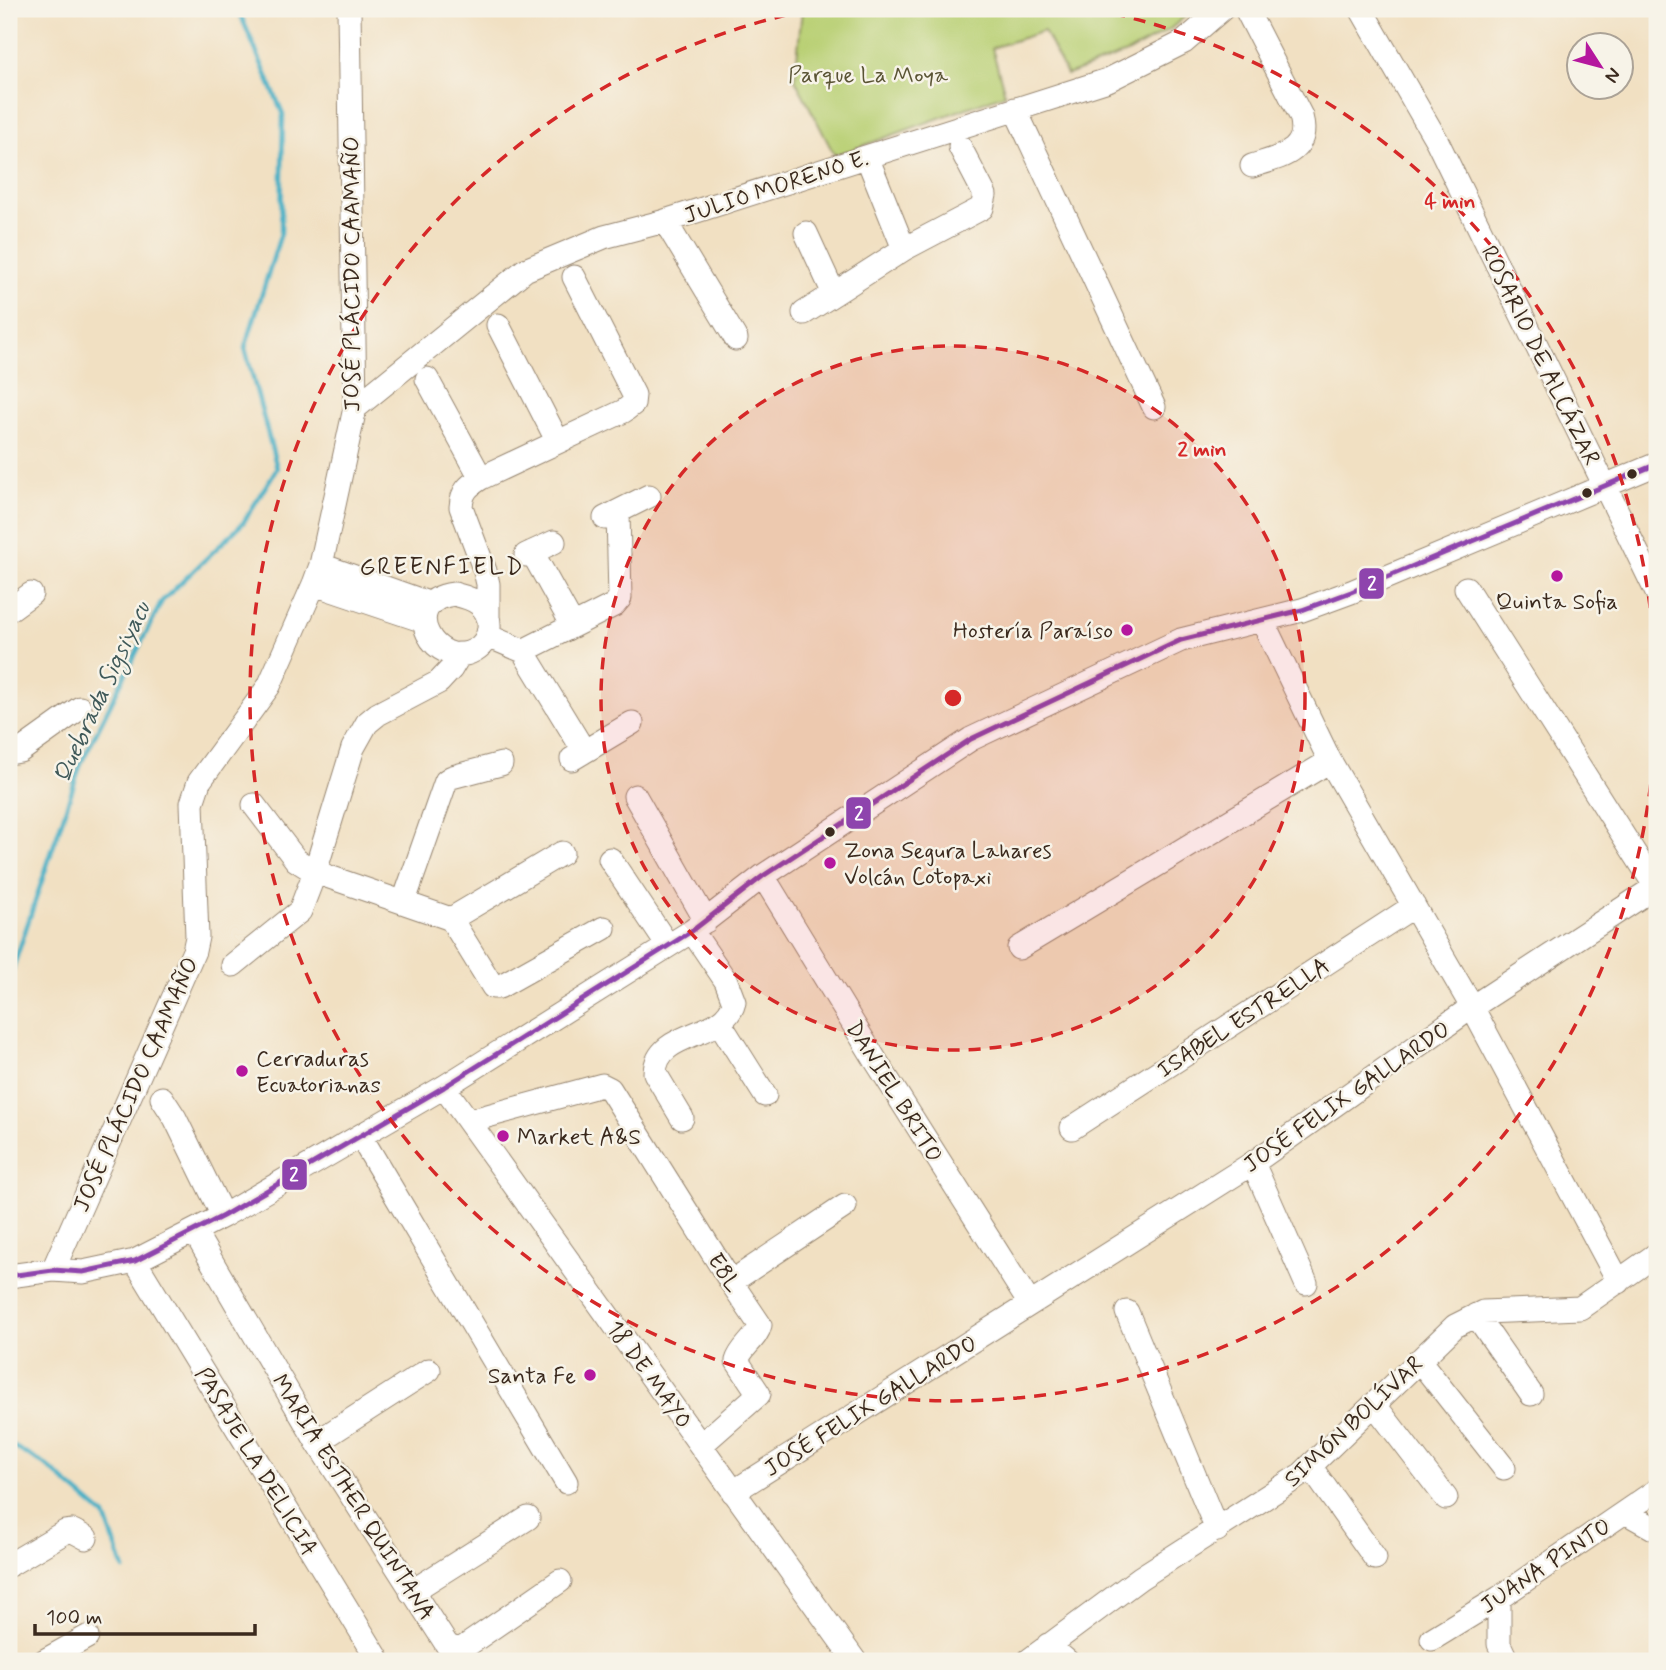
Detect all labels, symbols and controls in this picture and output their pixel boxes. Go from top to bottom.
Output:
north arrow [1564,32,1634,102]
park label: Parque La Moya [788,61,948,91]
text: N [1599,63,1626,88]
street label: JOSÉ PLÁCIDO CAAMAÑO [337,136,368,412]
street label: JULIO MORENO E. [681,144,873,232]
text: 4 min [1424,188,1476,216]
street label: ROSARIO DE ALCÁZAR [1473,241,1606,471]
text: 2 min [1177,436,1227,464]
unlabelled marker [1625,467,1639,481]
unlabelled marker [1580,486,1594,500]
district label: GREENFIELD [359,552,525,583]
line badge: 2 [1358,567,1385,600]
marker: Quinta Sofia [1549,568,1565,584]
text: 2 [1367,572,1377,597]
place label: Quinta Sofia [1496,588,1618,618]
water label: Quebrada Sigsiyacu [47,595,161,789]
place label: Hostería Paraíso [953,617,1113,647]
marker: Hostería Paraíso [1119,622,1135,638]
centre of rings [941,686,965,710]
line badge: 2 [845,796,872,830]
text: 2 [854,802,864,827]
unlabelled marker [823,825,837,839]
place label: Zona Segura Lahares Volcán Cotopaxi [844,837,1052,893]
marker: Zona Segura Lahares Volcán Cotopaxi [822,855,838,871]
street label: JOSÉ PLÁCIDO CAAMAÑO [66,952,207,1217]
street label: ISABEL ESTRELLA [1152,952,1336,1086]
street label: JOSÉ FELIX GALLARDO [1237,1014,1456,1180]
street label: DANIEL BRITO [838,1016,949,1168]
place label: Cerraduras Ecuatorianas [256,1045,381,1101]
marker: Cerraduras Ecuatorianas [234,1063,250,1079]
place label: Market A&S [517,1123,641,1153]
marker: Market A&S [495,1128,511,1144]
line badge: 2 [281,1158,308,1191]
text: 2 [289,1163,299,1188]
street label: E8L [700,1248,747,1298]
street label: 18 DE MAYO [599,1315,698,1435]
street label: JOSÉ FELIX GALLARDO [758,1328,983,1485]
street label: SIMÓN BOLÍVAR [1278,1350,1430,1495]
street label: PASAJE LA DELICIA [187,1362,324,1562]
place label: Santa Fe [488,1362,576,1392]
marker: Santa Fe [582,1367,598,1383]
street label: MARIA ESTHER QUINTANA [264,1369,441,1627]
street label: JUANA PINTO [1475,1512,1617,1621]
scale bar [35,1593,256,1637]
text: 100 m [46,1604,102,1632]

